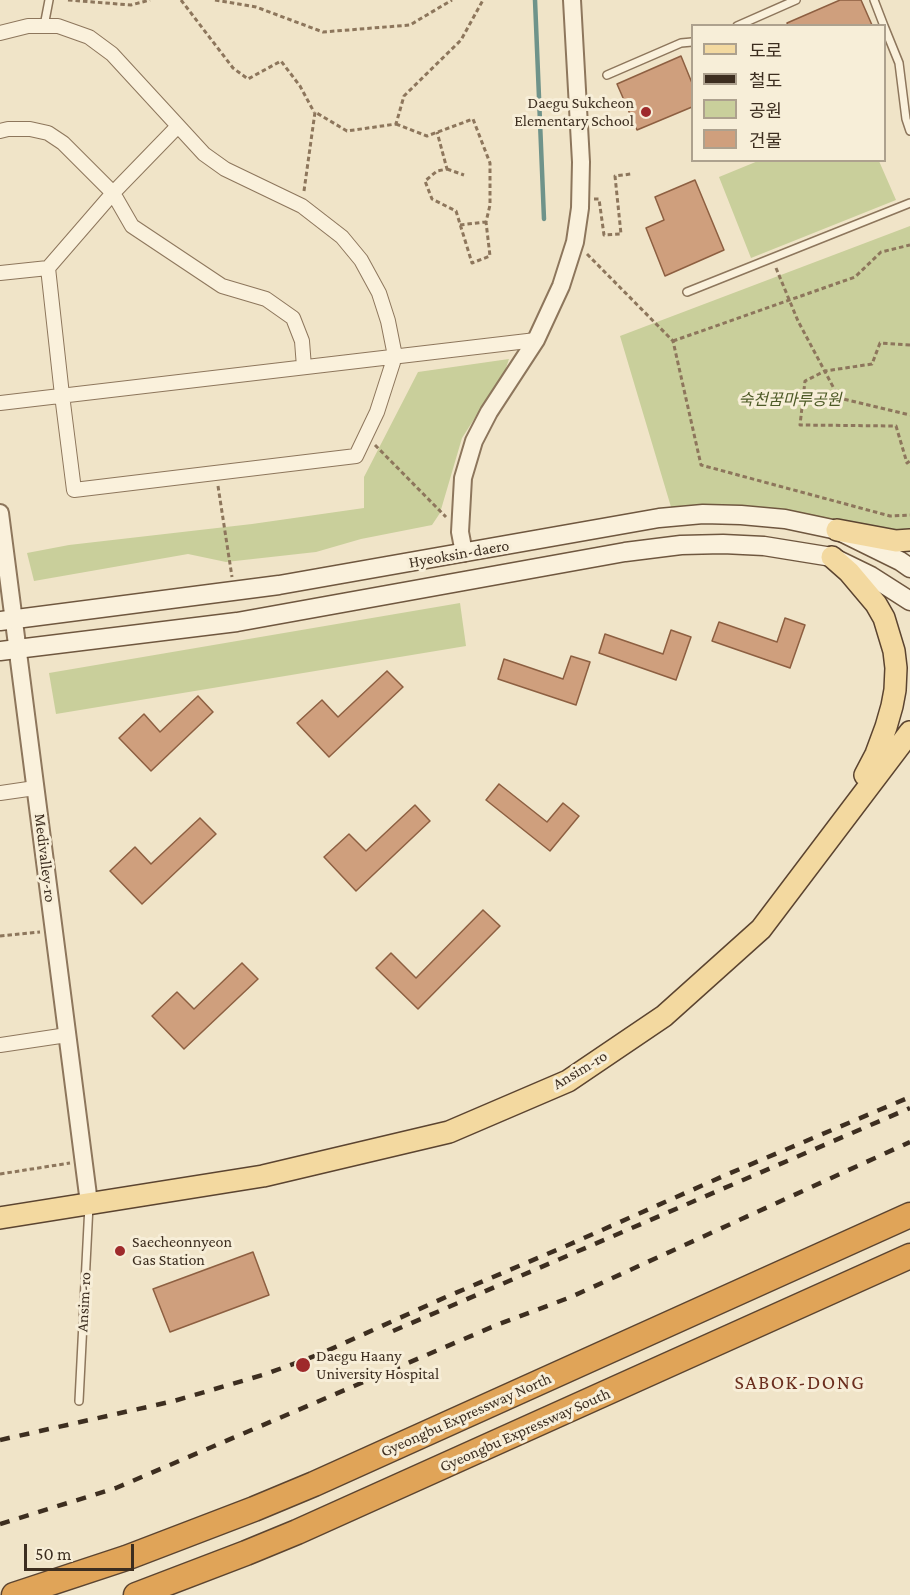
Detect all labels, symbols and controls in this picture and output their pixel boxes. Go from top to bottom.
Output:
legend [691,24,886,162]
text: 도로 [749,41,782,61]
text: 철도 [749,71,782,91]
place label: Daegu Sukcheon Elementary School [514,93,634,131]
text: 공원 [749,101,782,121]
marker: Daegu Sukcheon Elementary School [639,105,653,119]
text: 건물 [749,131,782,151]
park label: 숙천꿈마루공원 [738,390,842,410]
street label: Hyeoksin-daero [407,536,511,572]
street label: Medivalley-ro [30,812,60,904]
street label: Ansim-ro [549,1046,611,1094]
place label: Saecheonnyeon Gas Station [132,1232,232,1270]
marker: Saecheonnyeon Gas Station [113,1244,127,1258]
street label: Ansim-ro [73,1271,95,1333]
place label: Daegu Haany University Hospital [316,1346,439,1384]
marker: Daegu Haany University Hospital [294,1356,312,1374]
street label: Gyeongbu Expressway North [378,1369,554,1461]
district label: SABOK-DONG [735,1371,865,1395]
street label: Gyeongbu Expressway South [437,1384,613,1476]
scale bar [27,1532,136,1570]
text: 50 m [35,1544,72,1564]

